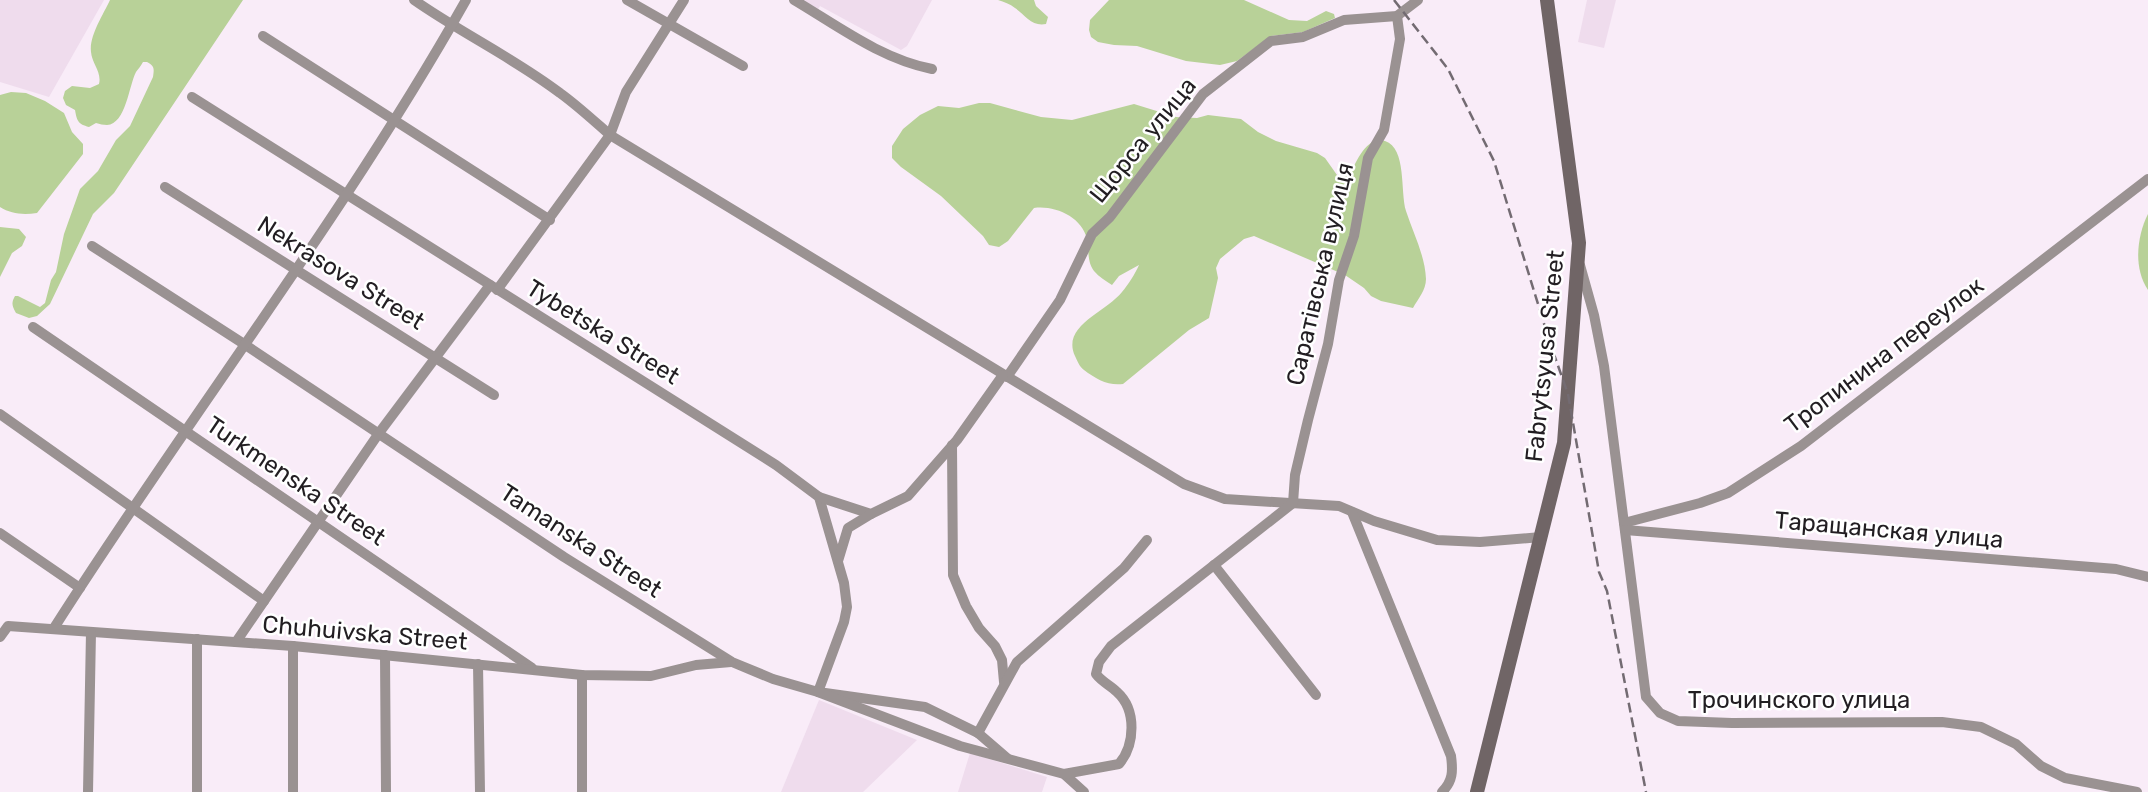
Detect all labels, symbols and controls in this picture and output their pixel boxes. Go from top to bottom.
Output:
street label: Щорса улица [1084,72,1202,208]
street label: Саратівська вулиця [1281,160,1359,388]
street label: Nekrasova Street [252,210,430,336]
street label: Fabrytsyusa Street [1520,249,1570,463]
street label: Тропинина переулок [1779,271,1989,439]
street label: Tybetska Street [521,274,685,390]
street label: Turkmenska Street [201,411,391,551]
street label: Tamanska Street [495,478,667,604]
street label: Таращанская улица [1774,506,2004,554]
street label: Chuhuivska Street [261,610,469,656]
street label: Трочинского улица [1688,686,1910,714]

